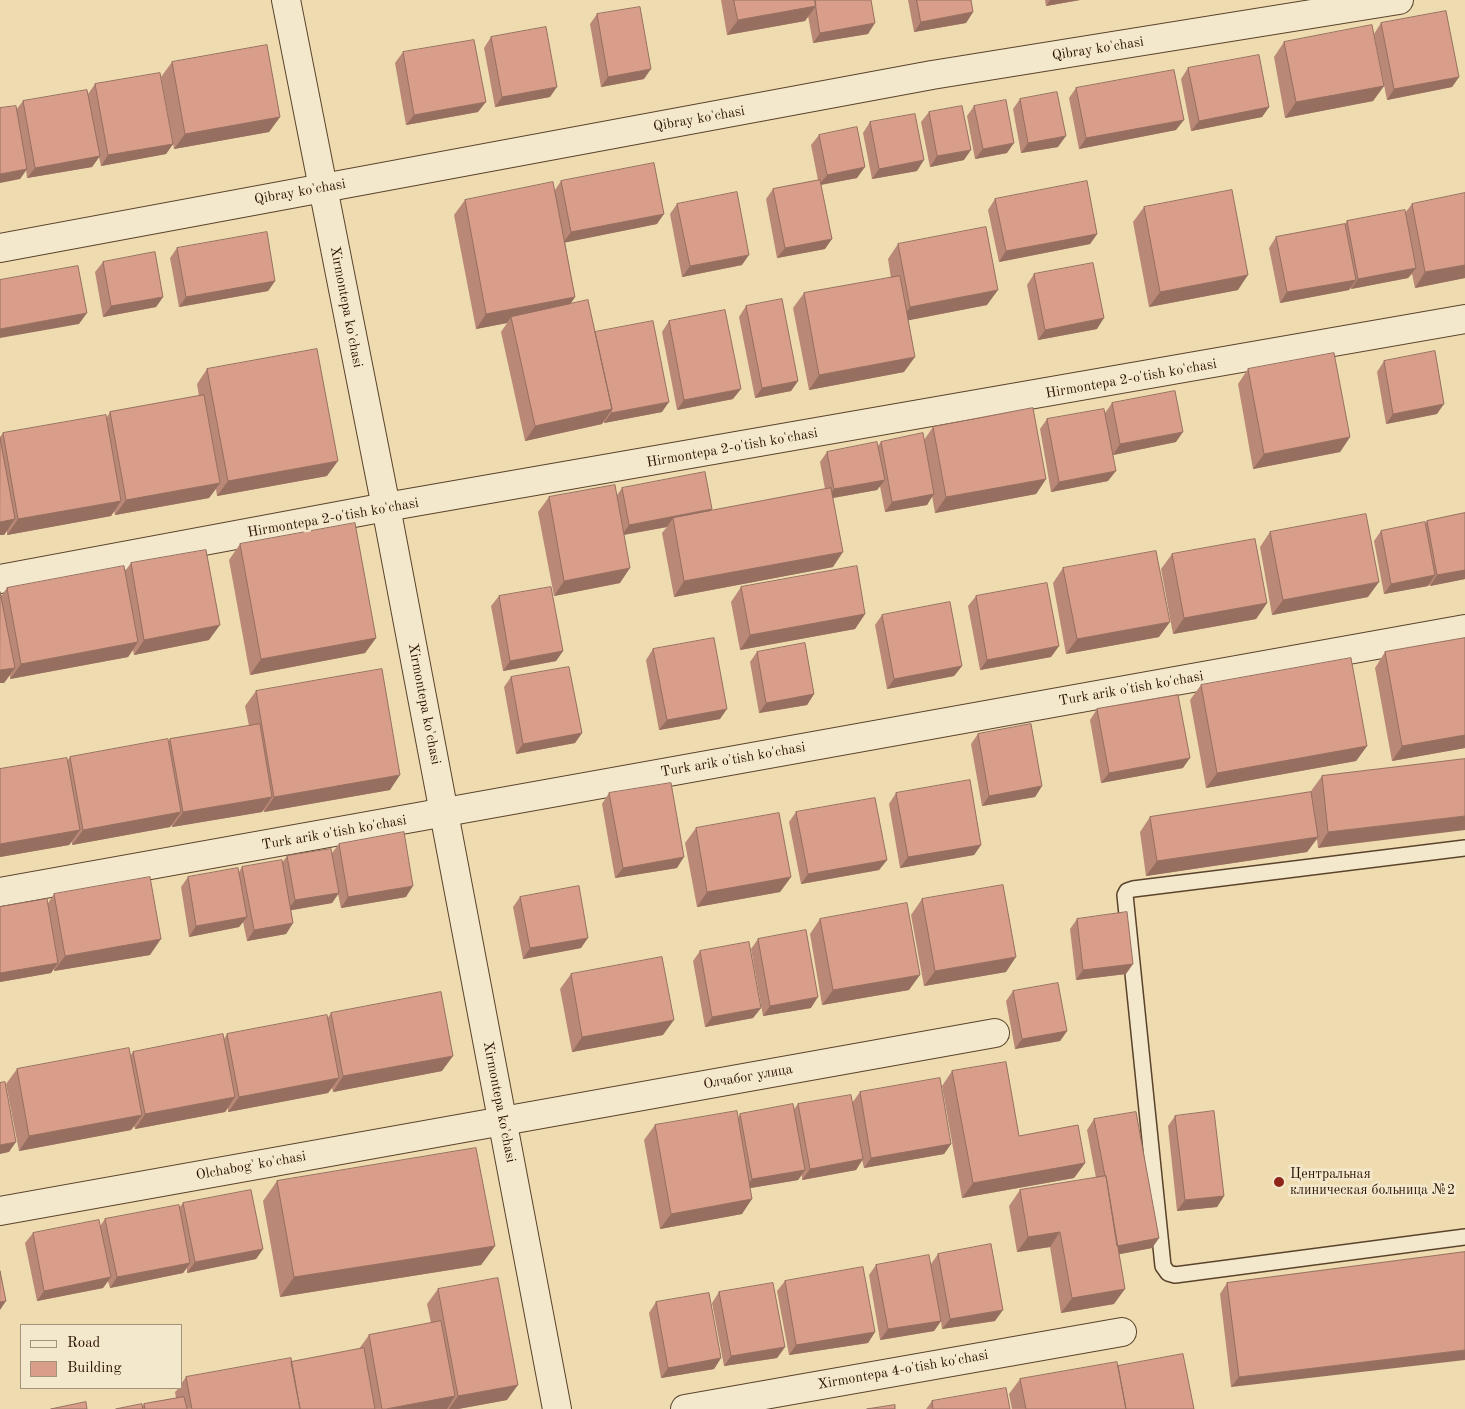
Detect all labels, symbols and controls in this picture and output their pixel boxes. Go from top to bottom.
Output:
street label: Qibray ko'chasi [1051,33,1145,65]
street label: Qibray ko'chasi [652,103,746,135]
street label: Qibray ko'chasi [253,176,347,208]
street label: Xirmontepa ko'chasi [326,245,366,369]
street label: Hirmontepa 2-o'tish ko'chasi [1044,356,1218,402]
street label: Hirmontepa 2-o'tish ko'chasi [645,425,819,471]
street label: Hirmontepa 2-o'tish ko'chasi [246,495,420,541]
street label: Xirmontepa ko'chasi [404,642,444,766]
street label: Turk arik o'tish ko'chasi [1057,668,1205,710]
street label: Turk arik o'tish ko'chasi [659,739,807,781]
street label: Turk arik o'tish ko'chasi [260,812,408,854]
street label: Xirmontepa ko'chasi [479,1040,519,1164]
street label: Олчабог улица [702,1061,794,1093]
street label: Olchabog' ko'chasi [195,1148,307,1184]
place label: Центральная клиническая больница №2 [1290,1166,1455,1198]
marker: Центральная клиническая больница №2 [1272,1175,1286,1189]
legend [20,1324,182,1389]
text: Road [67,1336,100,1351]
street label: Xirmontepa 4-o'tish ko'chasi [816,1347,990,1393]
text: Building [67,1361,122,1376]

